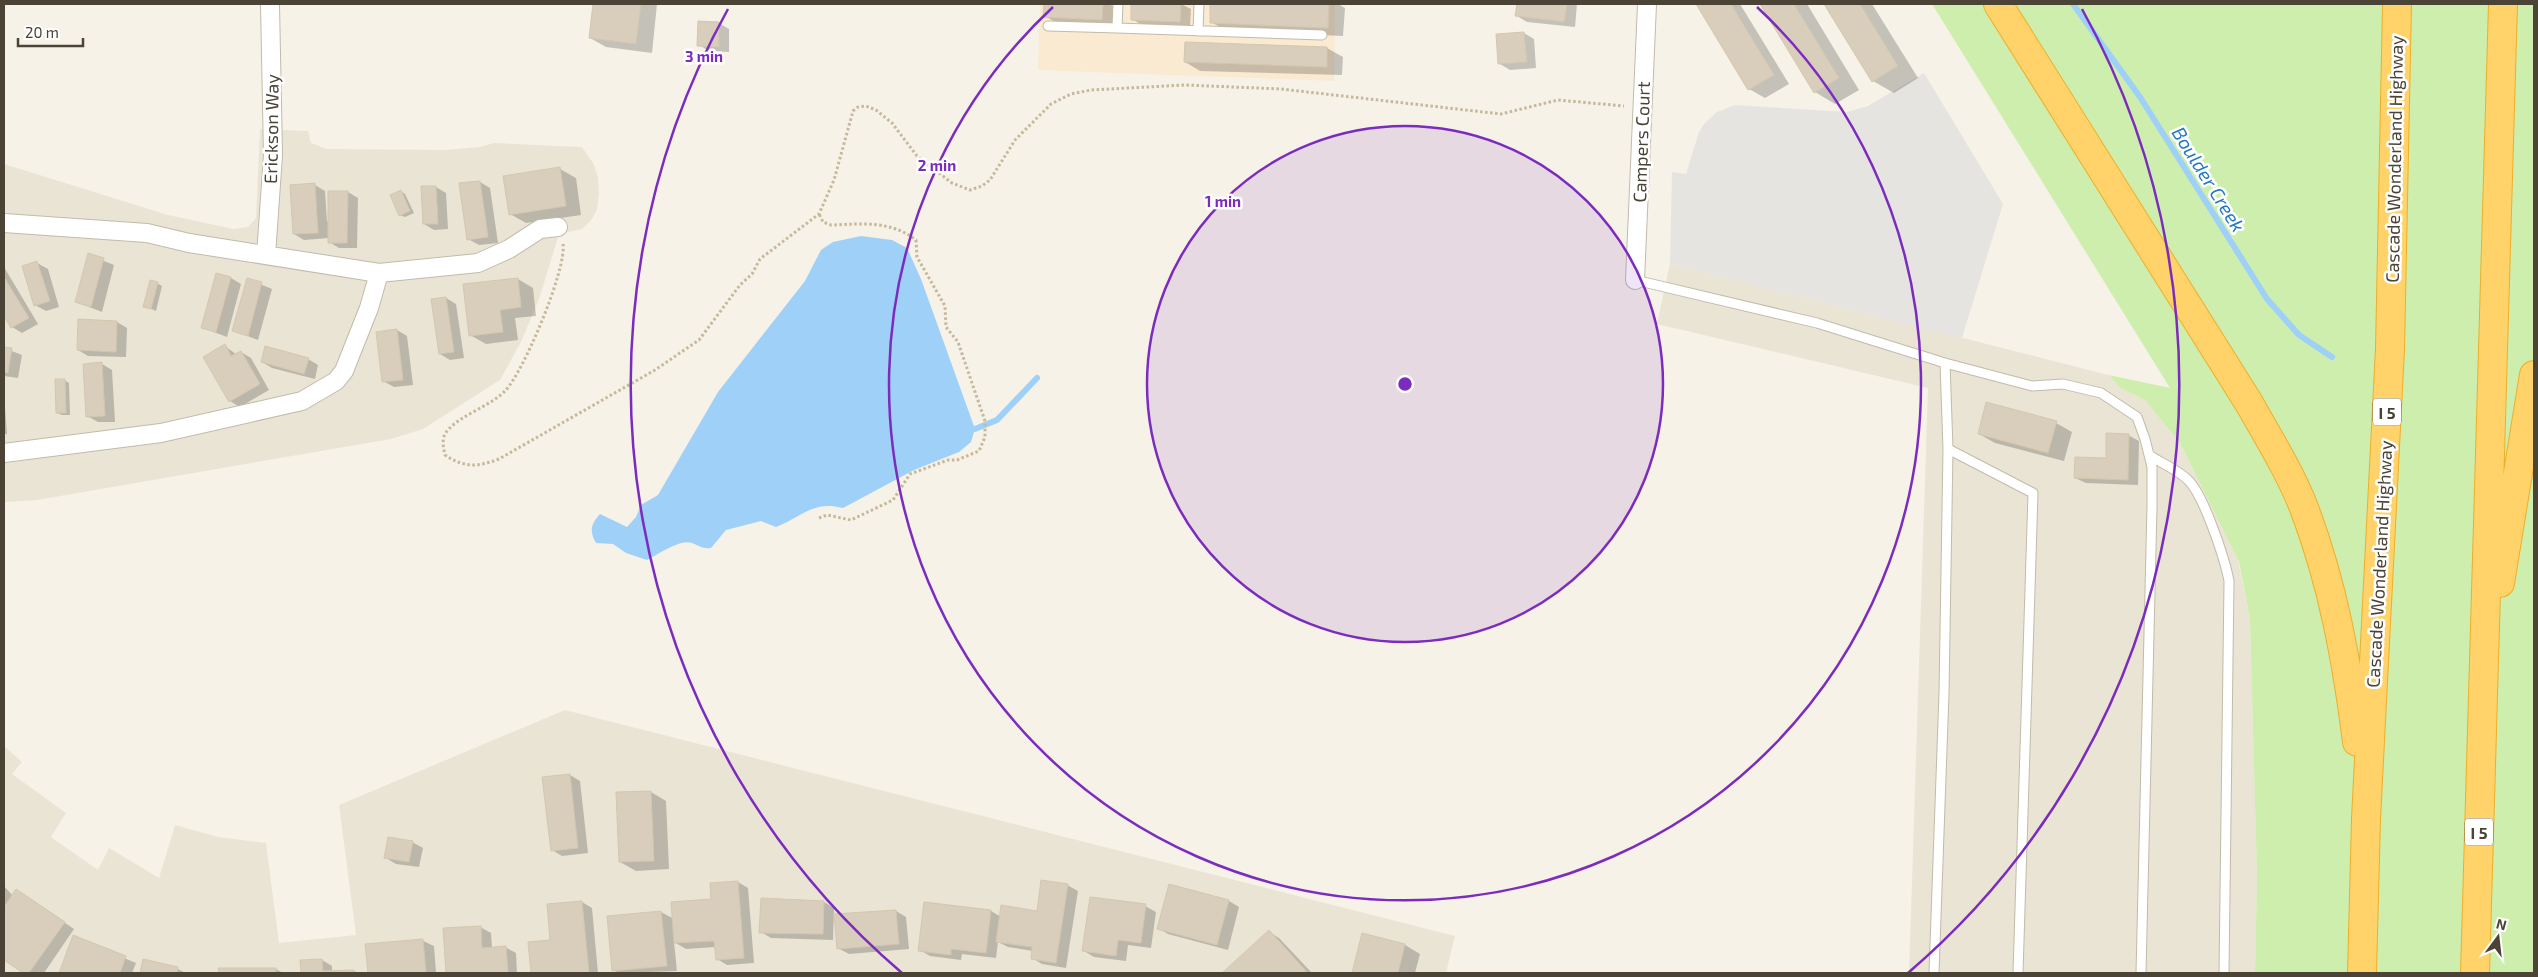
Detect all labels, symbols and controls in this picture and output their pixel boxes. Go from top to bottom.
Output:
scale bar [18,15,82,47]
text: 20 m [25,23,59,41]
street label: Cascade Wonderland Highway [2381,35,2407,283]
text: 3 min [685,47,723,65]
street label: Erickson Way [259,74,283,184]
street label: Campers Court [1628,81,1654,203]
water label: Boulder Creek [2168,122,2251,236]
text: 2 min [918,156,956,174]
text: 1 min [1205,192,1241,210]
centre of rings [1396,375,1414,393]
road number: I 5 [2373,398,2401,426]
street label: Cascade Wonderland Highway [2362,439,2396,688]
road number: I 5 [2465,819,2493,846]
north arrow [2473,912,2523,962]
text: N [2494,914,2509,933]

